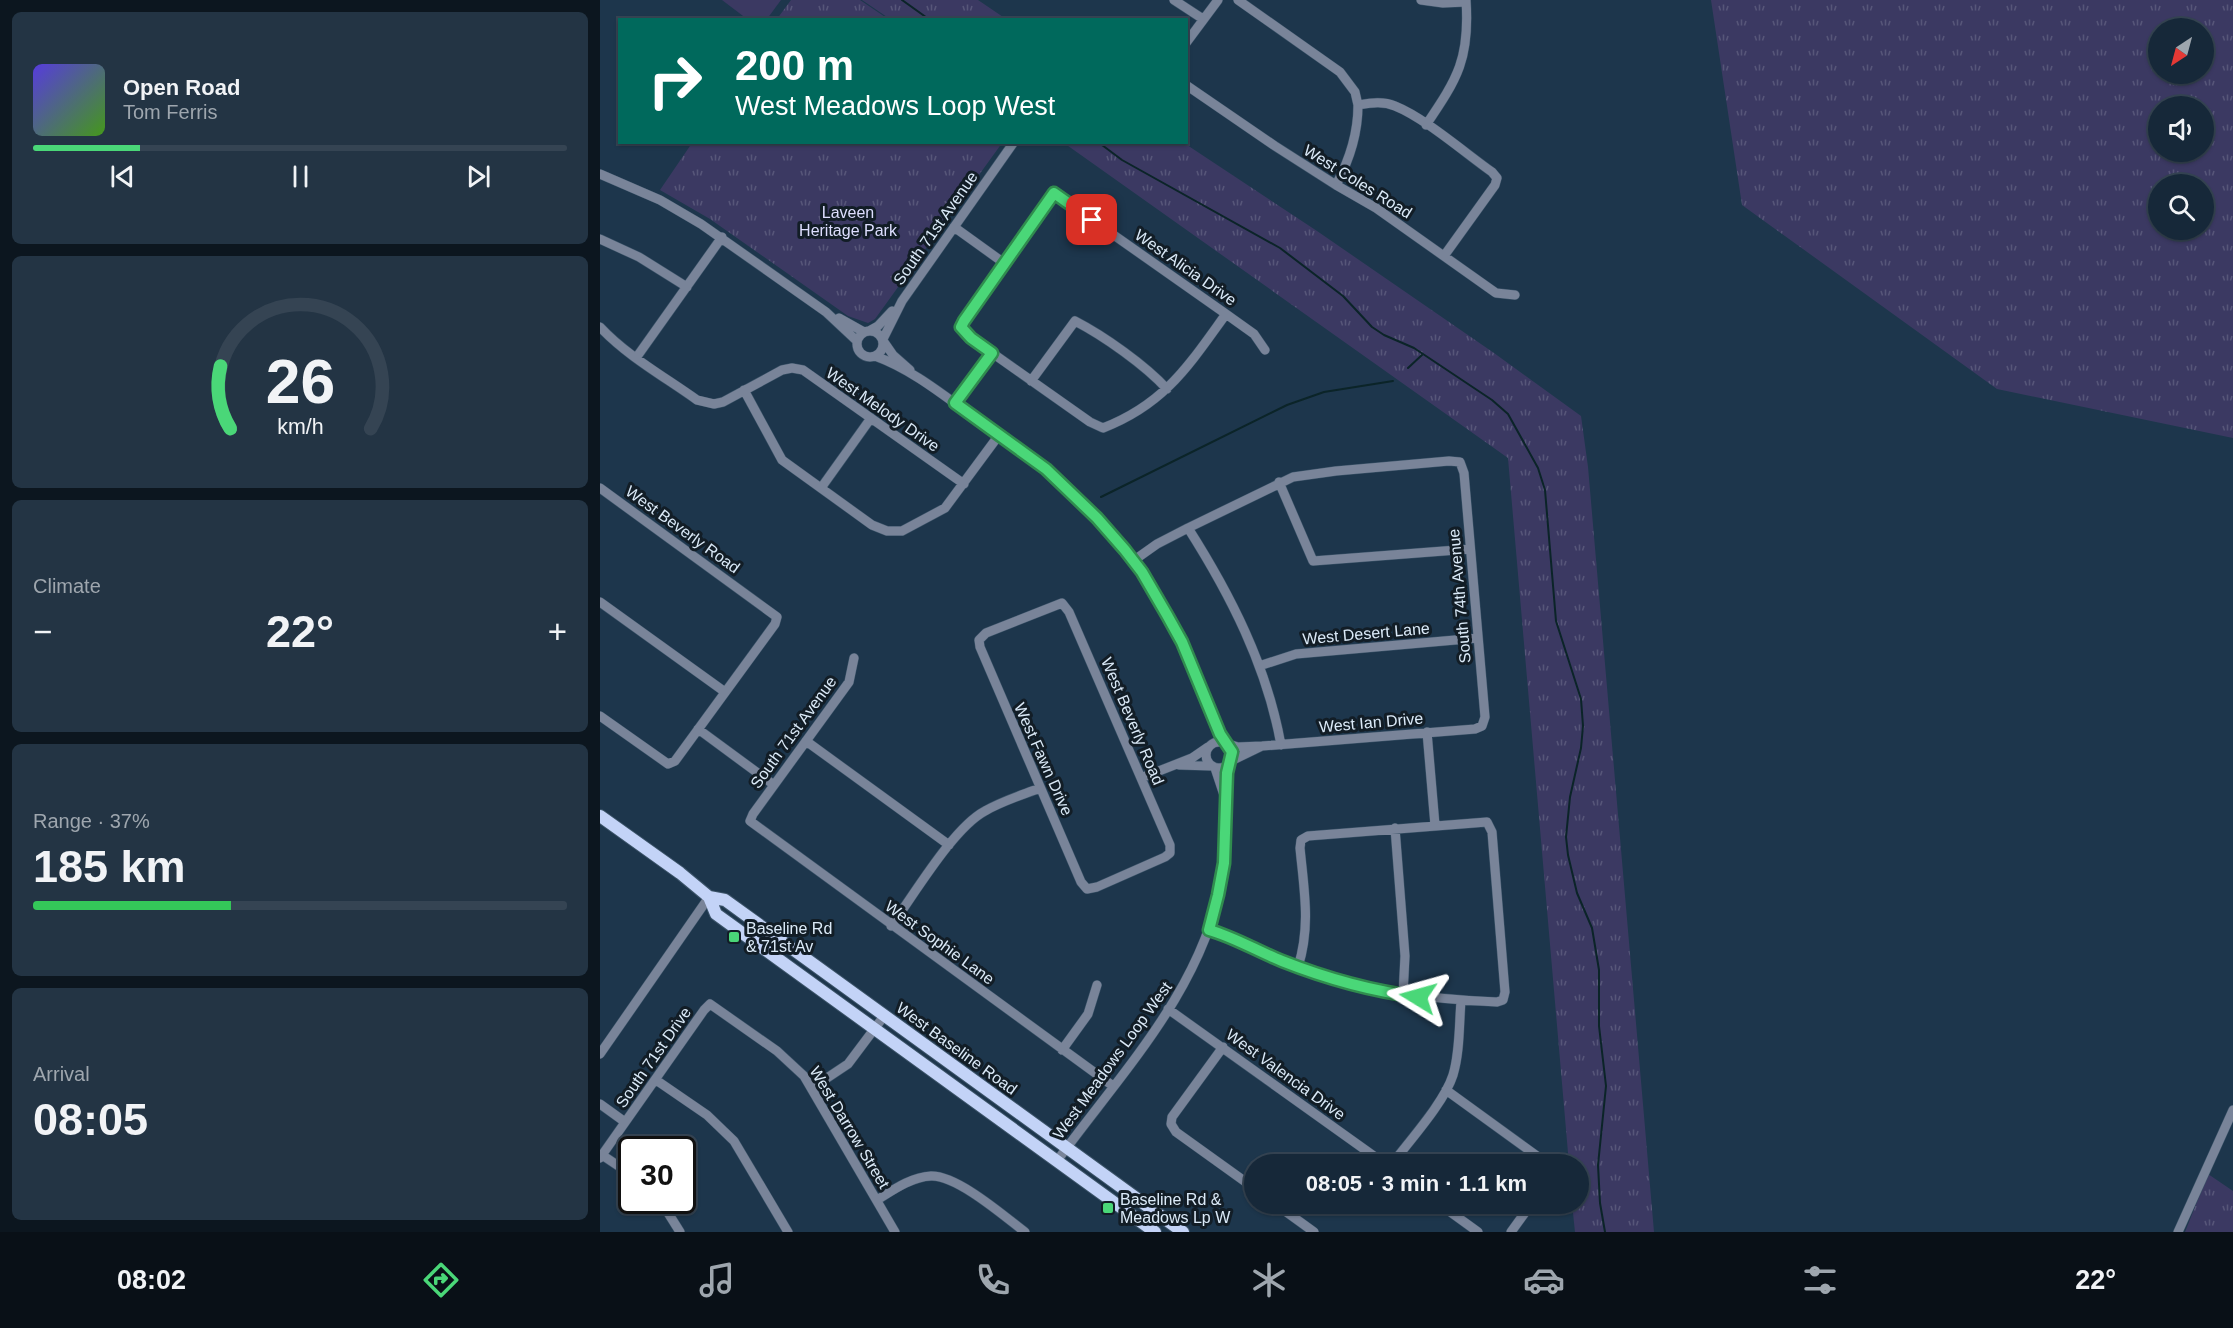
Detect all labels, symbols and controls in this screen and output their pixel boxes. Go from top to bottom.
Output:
north arrow [2148,18,2214,84]
map controls [2148,18,2214,240]
icon: right [636,42,714,120]
text: 200 m [735,42,854,89]
text: Open Road [123,75,240,100]
text: West Meadows Loop West [735,91,1055,121]
button: sound [2148,96,2214,162]
text: Tom Ferris [123,101,217,123]
street label: West Coles Road [1301,141,1415,222]
icon: previous [106,160,139,193]
icon: pause [284,160,317,193]
icon: next [462,160,495,193]
street label: South 71st Avenue [890,168,981,288]
button: search [2148,174,2214,240]
pin [1066,194,1117,245]
icon: arrive [1075,203,1108,236]
park label: Laveen Heritage Park [799,204,898,239]
street label: West Alicia Drive [1132,226,1240,309]
text: 26 [265,347,335,416]
street label: West Melody Drive [823,364,943,455]
text: km/h [277,415,323,439]
street label: West Beverly Road [622,482,743,576]
street label: South 74th Avenue [1445,528,1474,664]
text: Climate [33,575,101,597]
text: 22° [266,606,334,657]
text: − [33,613,52,650]
text: + [548,613,567,650]
street label: West Desert Lane [1302,619,1431,648]
street label: West Beverly Road [1098,655,1167,787]
street label: South 71st Avenue [747,673,840,792]
street label: West Fawn Drive [1011,700,1076,818]
street label: West Ian Drive [1318,709,1424,736]
text: Range · 37% [33,810,150,832]
text: 185 km [33,841,186,892]
street label: West Sophie Lane [882,897,998,988]
place label: Baseline Rd & 71st Av [746,920,832,955]
marker: Baseline Rd & 71st Av [727,930,741,944]
position arrow [1386,965,1450,1029]
street label: West Meadows Loop West [1050,978,1175,1142]
street label: West Baseline Road [893,999,1020,1098]
street label: South 71st Drive [613,1004,694,1111]
street label: West Valencia Drive [1223,1026,1348,1123]
text: Arrival [33,1063,90,1085]
street label: West Darrow Street [806,1063,893,1192]
text: 08:05 [33,1094,148,1145]
speed limit sign: 30 [618,1136,696,1214]
text: 08:05 · 3 min · 1.1 km [1306,1171,1527,1196]
place label: Baseline Rd & Meadows Lp W [1120,1191,1231,1226]
marker: Baseline Rd & Meadows Lp W [1101,1201,1115,1215]
icon: directions [420,1259,462,1301]
icon: music [696,1259,738,1301]
icon: phone [972,1259,1014,1301]
icon: climate [1248,1259,1290,1301]
icon: car [1523,1259,1565,1301]
icon: filters [1799,1259,1841,1301]
text: 08:02 [117,1265,186,1295]
text: 22° [2075,1265,2116,1295]

